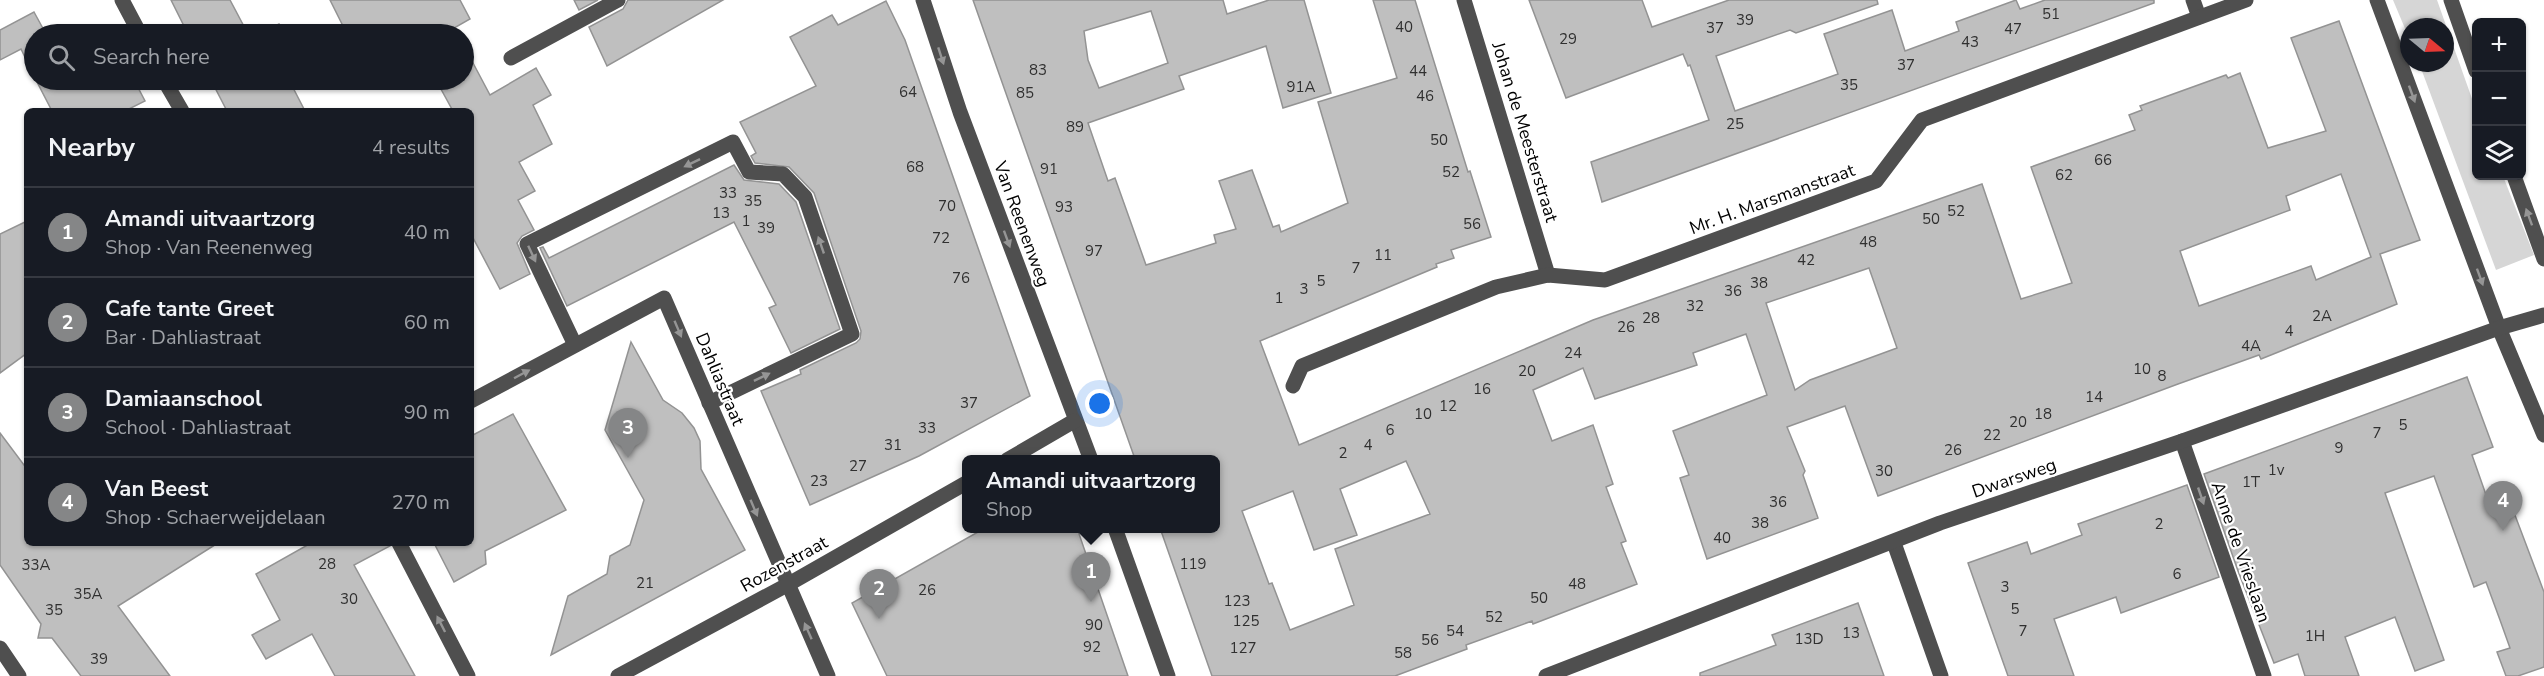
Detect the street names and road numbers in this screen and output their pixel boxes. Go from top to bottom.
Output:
street label: Johan de Meesterstraat [1486,38,1564,226]
street label: Van Reenenweg [988,157,1056,290]
street label: Mr. H. Marsmanstraat [1686,158,1859,240]
street label: Dahliastraat [690,329,751,430]
street label: Dwarsweg [1969,452,2059,504]
street label: Anne de Vrieslaan [2206,478,2276,626]
street label: Rozenstraat [736,530,833,598]

